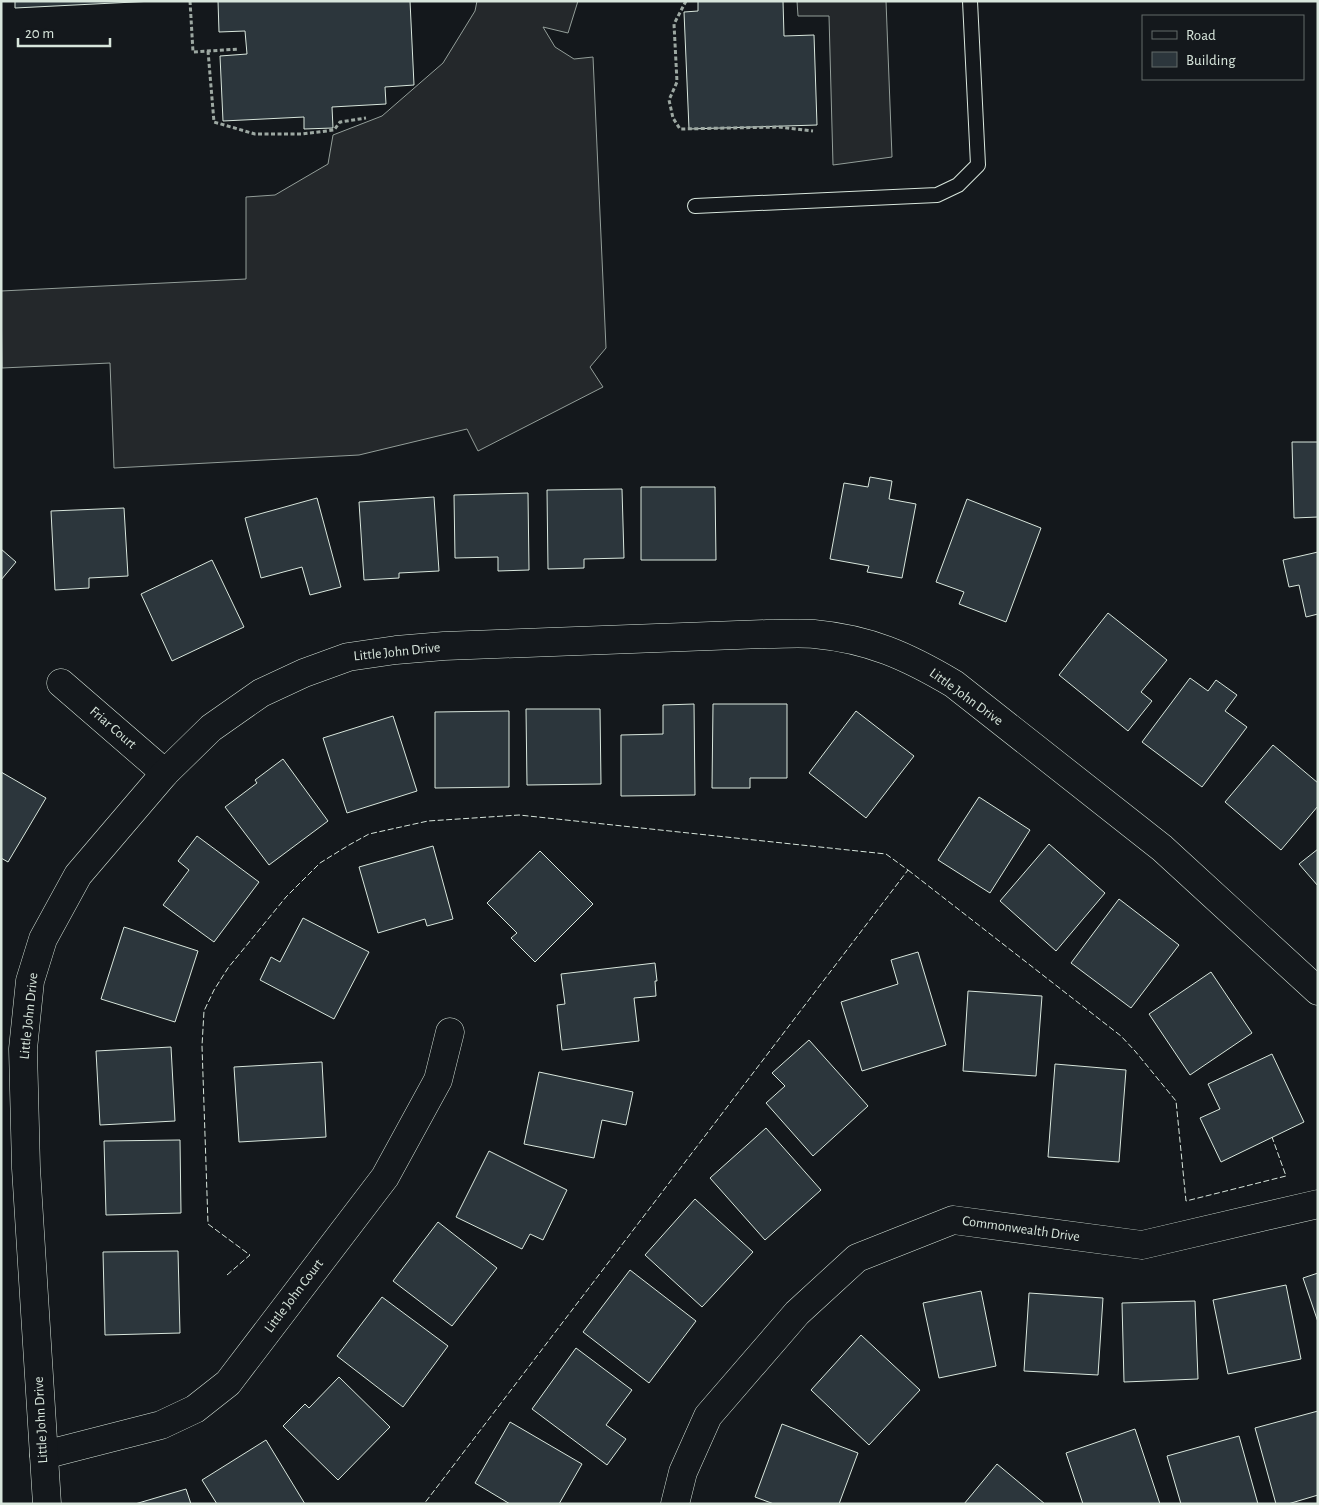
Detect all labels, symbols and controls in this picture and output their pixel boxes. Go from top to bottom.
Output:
scale bar [18,15,110,47]
legend [1142,15,1304,80]
text: 20 m [25,26,54,41]
text: Road [1186,28,1216,43]
text: Building [1186,53,1236,68]
street label: Little John Drive [353,640,441,664]
street label: Little John Drive [927,666,1005,728]
street label: Friar Court [87,704,139,752]
street label: Little John Drive [17,972,41,1060]
street label: Commonwealth Drive [961,1214,1081,1244]
street label: Little John Court [262,1256,326,1335]
street label: Little John Drive [32,1376,50,1464]

